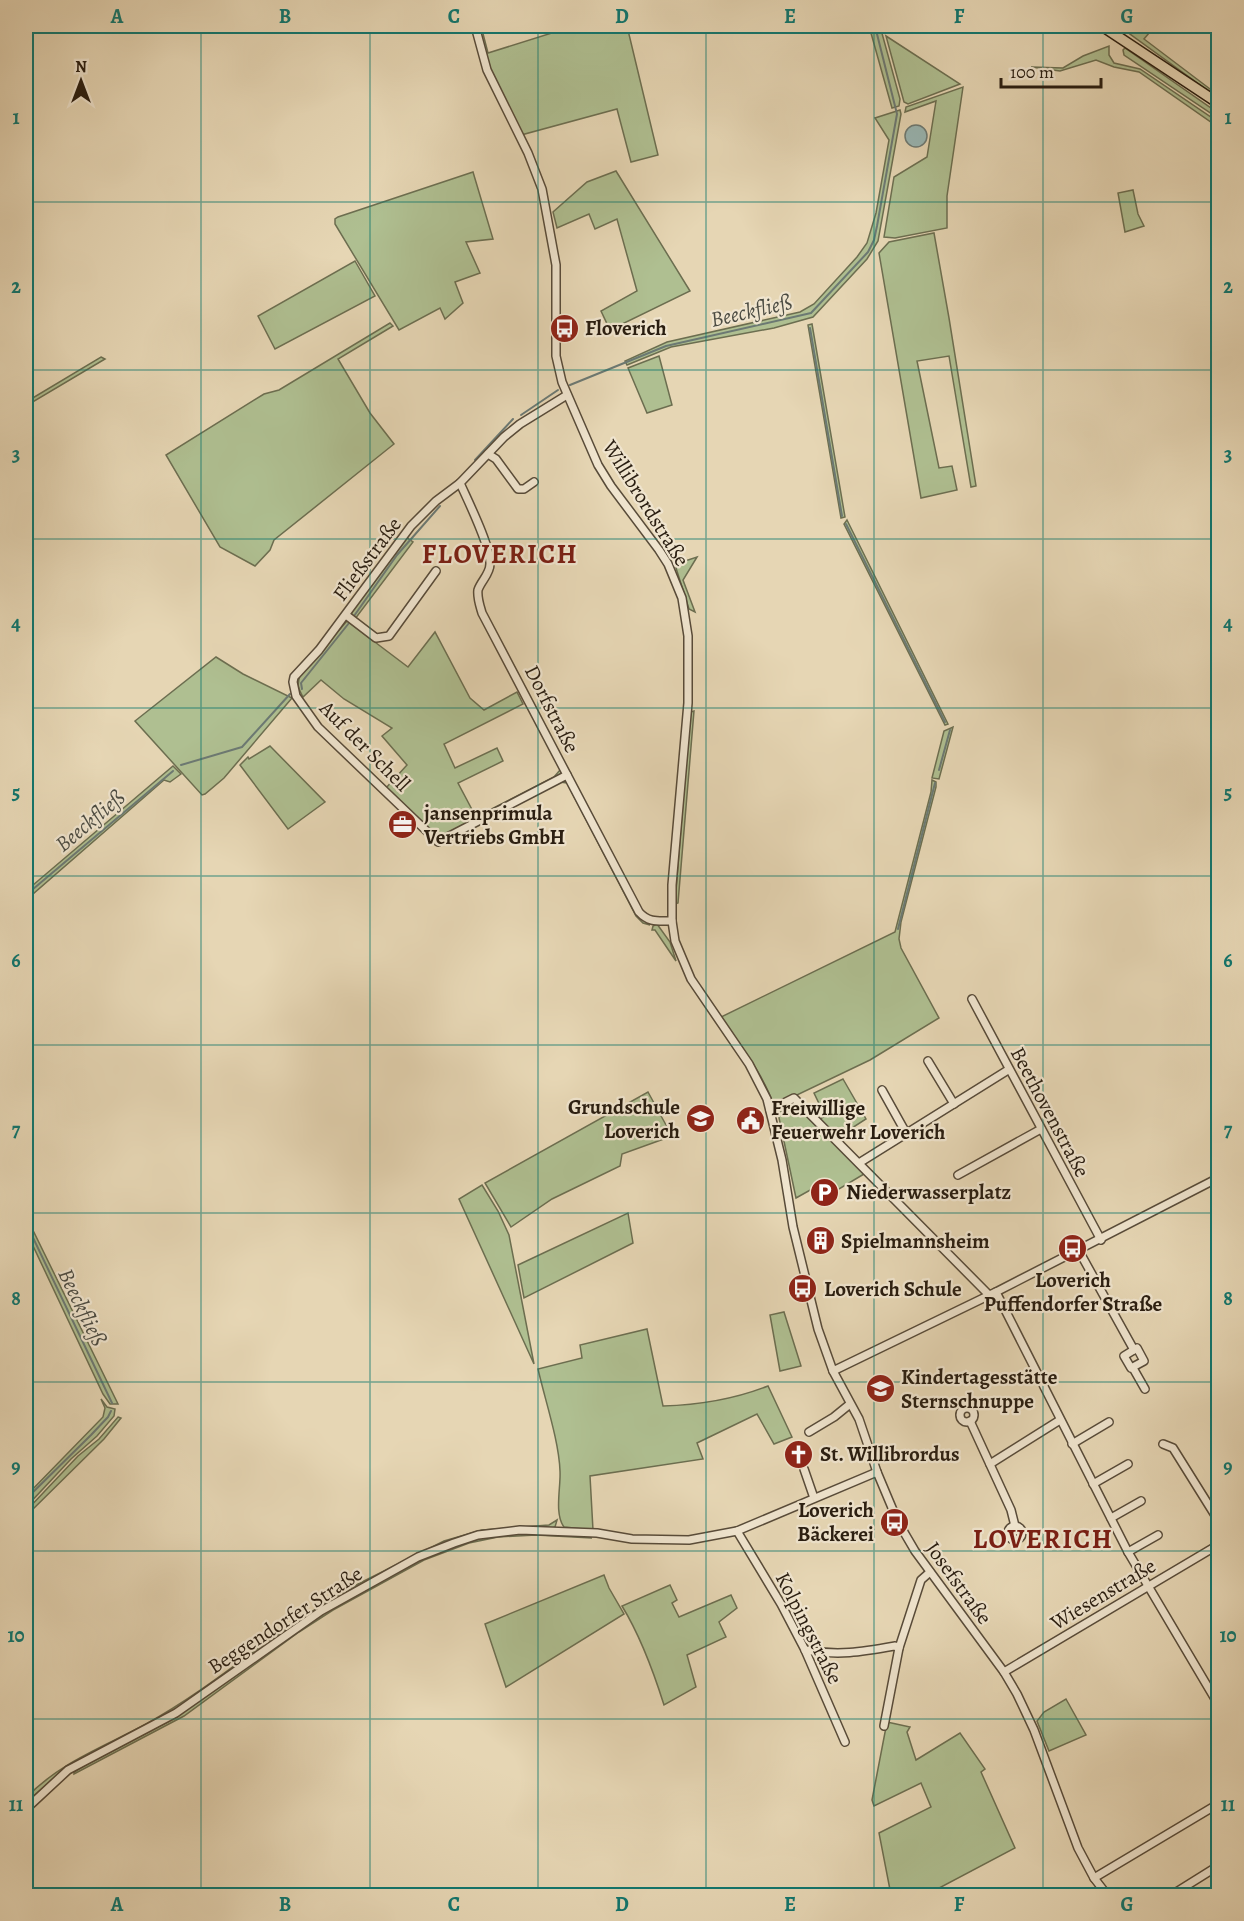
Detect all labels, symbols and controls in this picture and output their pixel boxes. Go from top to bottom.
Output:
text: A [110,3,124,30]
text: B [279,3,291,30]
text: C [448,3,460,30]
text: D [615,3,629,30]
text: E [784,3,796,30]
text: F [954,3,965,30]
text: G [1120,3,1134,30]
north arrow [51,51,111,111]
scale bar [1001,51,1102,89]
text: N [75,56,87,78]
text: 100 m [1010,60,1054,84]
text: 1 [12,104,20,131]
text: 1 [1224,104,1232,131]
text: 2 [11,273,21,300]
text: 2 [1223,273,1233,300]
water label: Beeckfließ [707,287,795,335]
bus stop icon: Floverich [548,312,580,344]
place label: Floverich [585,314,667,342]
street label: Willibrordstraße [596,434,696,571]
text: 3 [12,441,20,468]
text: 3 [1224,441,1232,468]
street label: Fließstraße [326,511,408,607]
district label: FLOVERICH [422,536,578,572]
text: 4 [11,610,21,637]
text: 4 [1223,610,1233,637]
street label: Dorfstraße [518,660,586,758]
street label: Auf der Schell [313,694,417,798]
text: 5 [12,779,20,806]
text: 5 [1224,779,1232,806]
water label: Beeckfließ [49,783,131,859]
place label: jansenprimula Vertriebs GmbH [423,799,565,851]
office icon: jansenprimula Vertriebs GmbH [387,809,419,841]
text: 6 [11,947,21,974]
text: 6 [1223,947,1233,974]
street label: Beethovenstraße [1004,1042,1096,1182]
place label: Grundschule Loverich [568,1093,680,1145]
place label: Freiwillige Feuerwehr Loverich [771,1094,945,1146]
school or university icon: Grundschule Loverich [685,1103,717,1135]
public building icon: Freiwillige Feuerwehr Loverich [734,1104,766,1136]
text: 7 [12,1116,21,1143]
text: 7 [1224,1116,1233,1143]
parking icon: Niederwasserplatz [809,1176,841,1208]
place label: Niederwasserplatz [846,1178,1012,1206]
building icon: Spielmannsheim [804,1225,836,1257]
place label: Spielmannsheim [841,1227,990,1255]
bus stop icon: Loverich Puffendorfer Straße [1057,1233,1089,1265]
water label: Beeckfließ [50,1263,114,1351]
place label: Loverich Puffendorfer Straße [984,1266,1163,1318]
bus stop icon: Loverich Schule [787,1273,819,1305]
place label: Loverich Schule [824,1275,962,1303]
text: 8 [11,1285,21,1312]
text: 8 [1223,1285,1233,1312]
place label: Kindertagesstätte Sternschnuppe [901,1363,1058,1415]
school or university icon: Kindertagesstätte Sternschnuppe [864,1373,896,1405]
church icon: St. Willibrordus [783,1438,815,1470]
place label: St. Willibrordus [820,1440,960,1468]
text: 9 [11,1453,21,1480]
text: 9 [1223,1453,1233,1480]
place label: Loverich Bäckerei [797,1496,874,1548]
bus stop icon: Loverich Bäckerei [879,1506,911,1538]
district label: LOVERICH [973,1521,1113,1557]
street label: Josefstraße [919,1536,999,1630]
street label: Wiesenstraße [1044,1552,1161,1637]
street label: Beggendorfer Straße [202,1560,368,1680]
street label: Kolpingstraße [769,1567,849,1689]
text: 10 [7,1622,25,1649]
text: 10 [1219,1622,1237,1649]
text: 11 [9,1791,23,1818]
text: 11 [1221,1791,1235,1818]
text: A [110,1891,124,1918]
text: B [279,1891,291,1918]
text: C [448,1891,460,1918]
text: D [615,1891,629,1918]
text: E [784,1891,796,1918]
text: F [954,1891,965,1918]
text: G [1120,1891,1134,1918]

